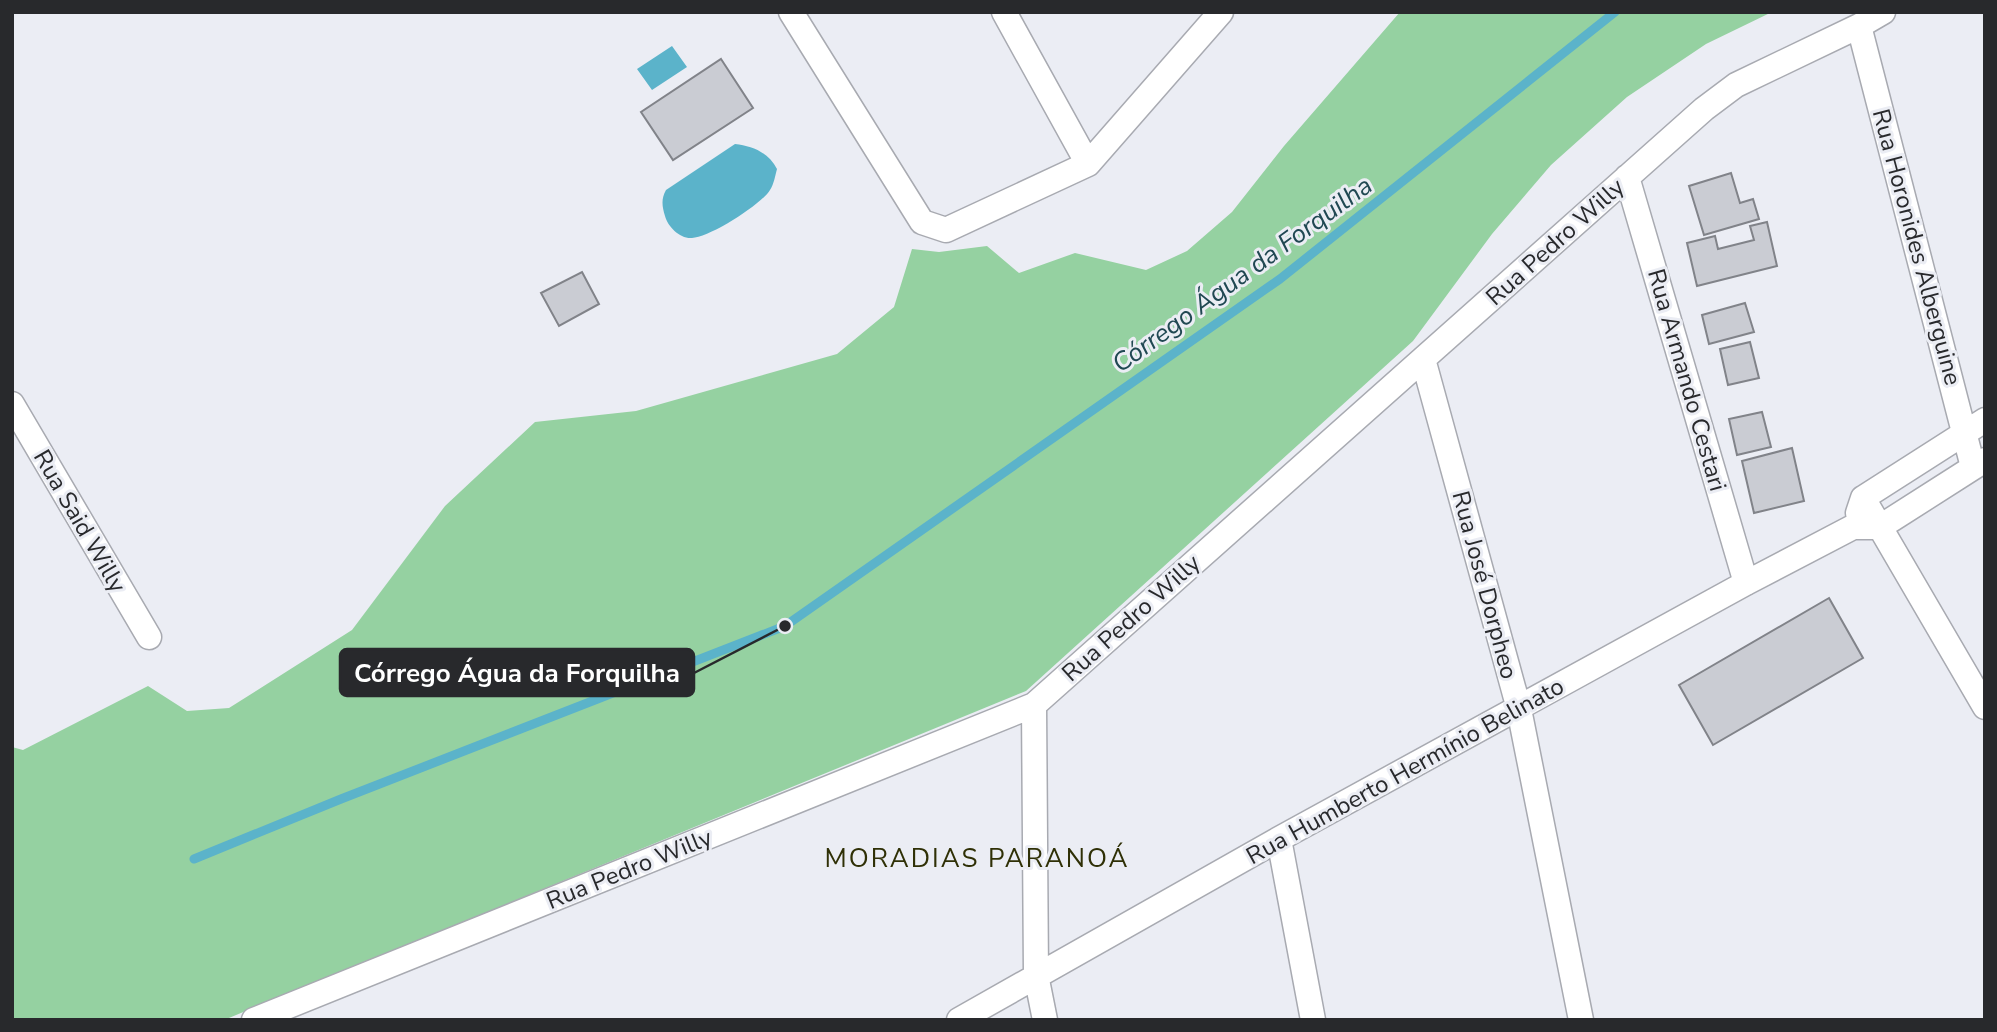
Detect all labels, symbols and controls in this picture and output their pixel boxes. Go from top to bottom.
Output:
street label: Rua Horonides Alberguine [1865,105,1969,389]
water label: Córrego Água da Forquilha [1105,168,1380,381]
street label: Rua Pedro Willy [1479,171,1632,313]
street label: Rua Armando Cestari [1640,265,1734,495]
street label: Rua Said Willy [26,444,134,599]
street label: Rua José Dorpheo [1445,487,1525,683]
street label: Rua Pedro Willy [1055,547,1208,689]
callout: Córrego Água da Forquilha [340,649,694,696]
text: Córrego Água da Forquilha [354,656,680,691]
street label: Rua Humberto Hermínio Belinato [1240,670,1570,872]
street label: Rua Pedro Willy [541,821,717,917]
district label: MORADIAS PARANOÁ [824,841,1130,876]

